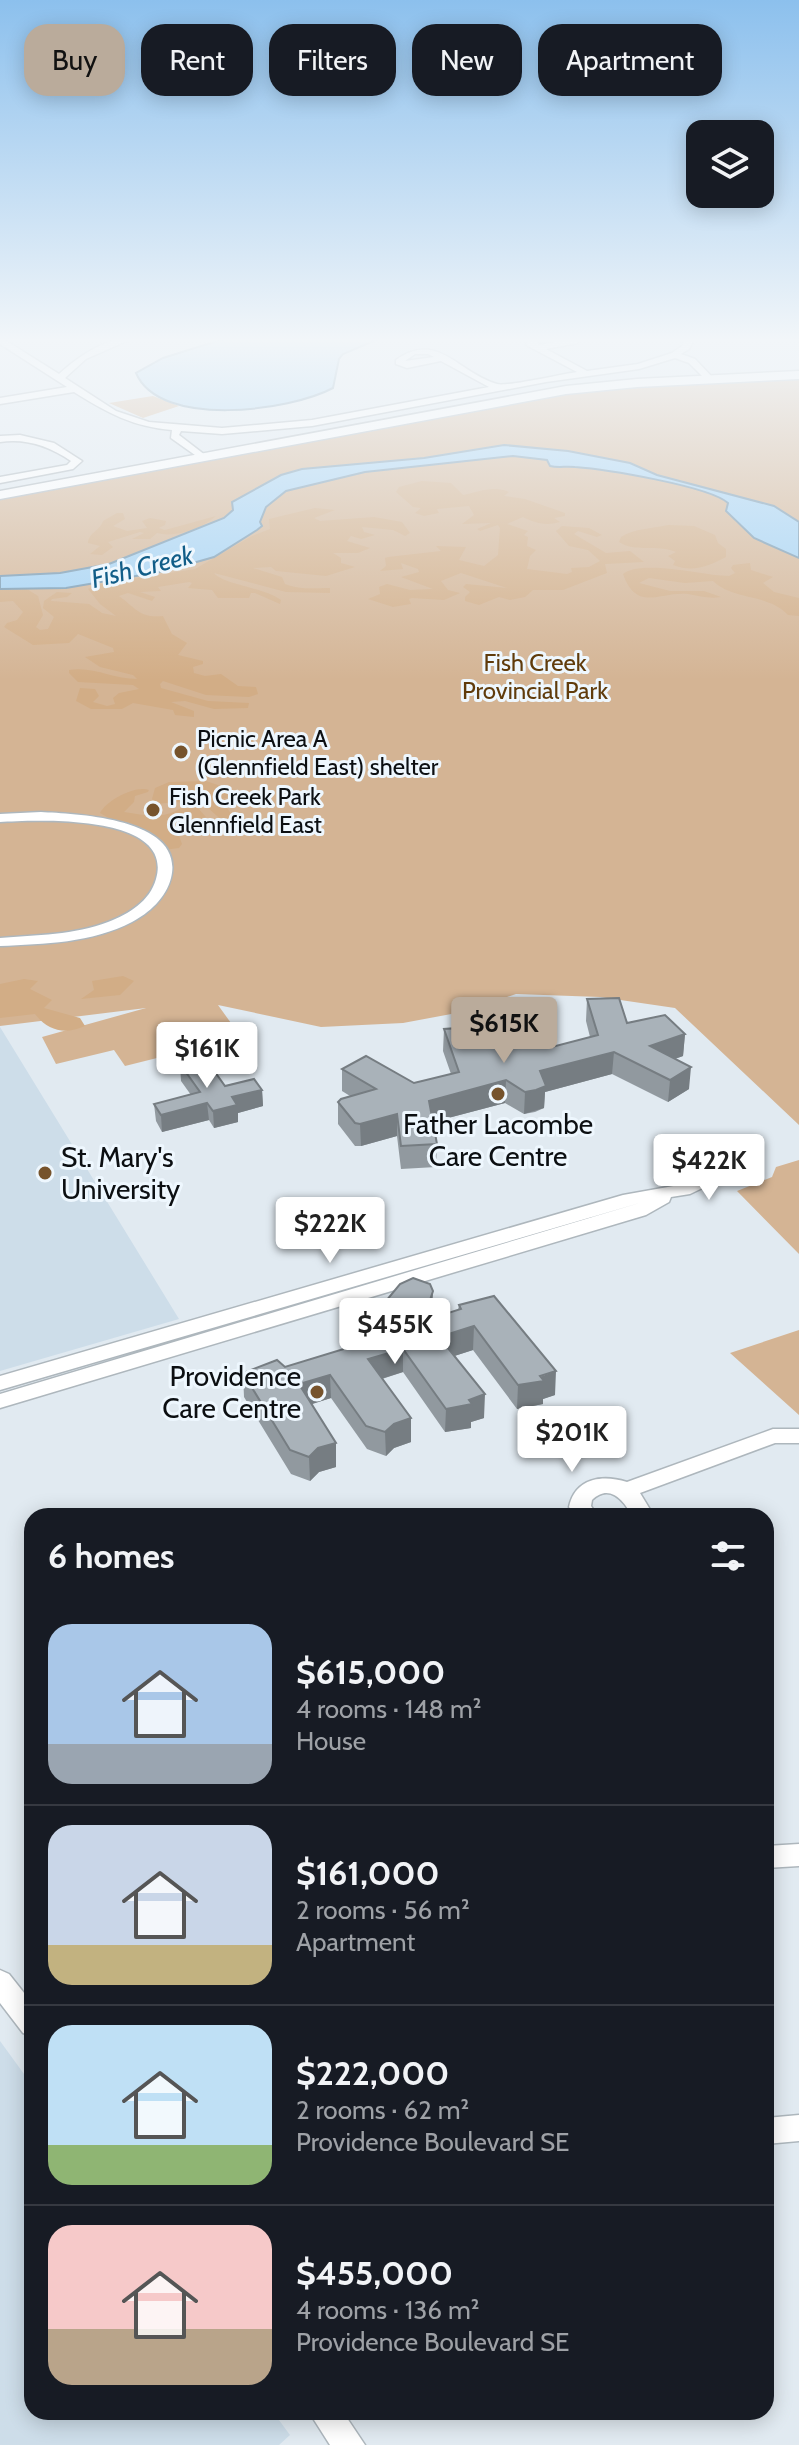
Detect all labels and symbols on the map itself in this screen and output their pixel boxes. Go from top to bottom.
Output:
water label: Fish Creek [88,539,197,595]
park label: Fish Creek Provincial Park [462,648,608,705]
place label: Picnic Area A (Glennfield East) shelter [197,724,439,781]
marker: Picnic Area A (Glennfield East) shelter [172,743,190,761]
place label: Fish Creek Park Glennfield East [169,782,322,839]
marker: Fish Creek Park Glennfield East [144,801,162,819]
pin: $615K [448,997,560,1065]
pin: $161K [151,1022,263,1090]
marker: Father Lacombe Care Centre [489,1085,507,1103]
place label: Father Lacombe Care Centre [403,1107,593,1173]
pin: $422K [653,1134,765,1202]
place label: St. Mary's University [61,1140,180,1206]
marker: St. Mary's University [36,1164,54,1182]
pin: $222K [274,1197,386,1265]
pin: $455K [339,1298,451,1366]
place label: Providence Care Centre [162,1359,301,1425]
marker: Providence Care Centre [308,1383,326,1401]
pin: $201K [516,1406,628,1474]

